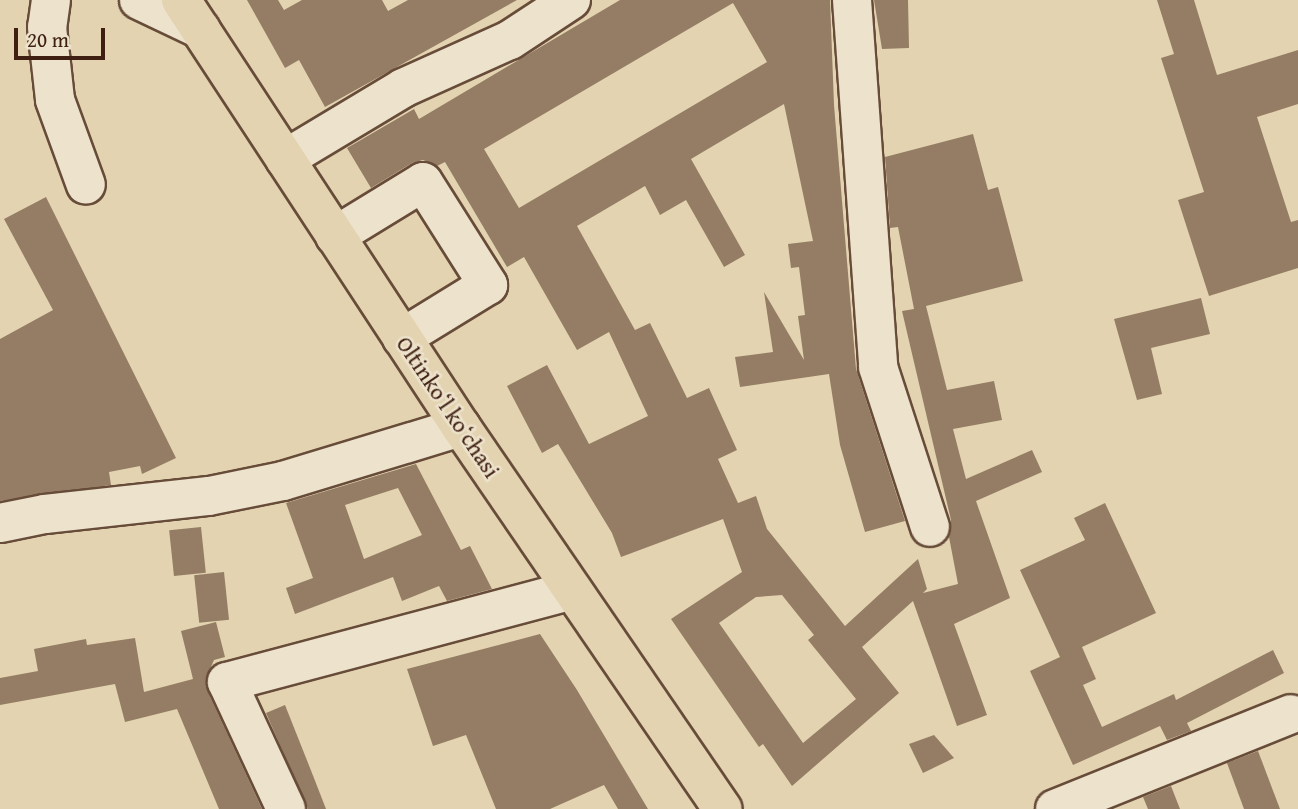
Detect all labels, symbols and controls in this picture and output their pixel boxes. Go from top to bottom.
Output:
scale bar [18,14,108,58]
text: 20 m [27,24,69,55]
street label: Oltinkoʻl koʻchasi [390,331,506,483]

